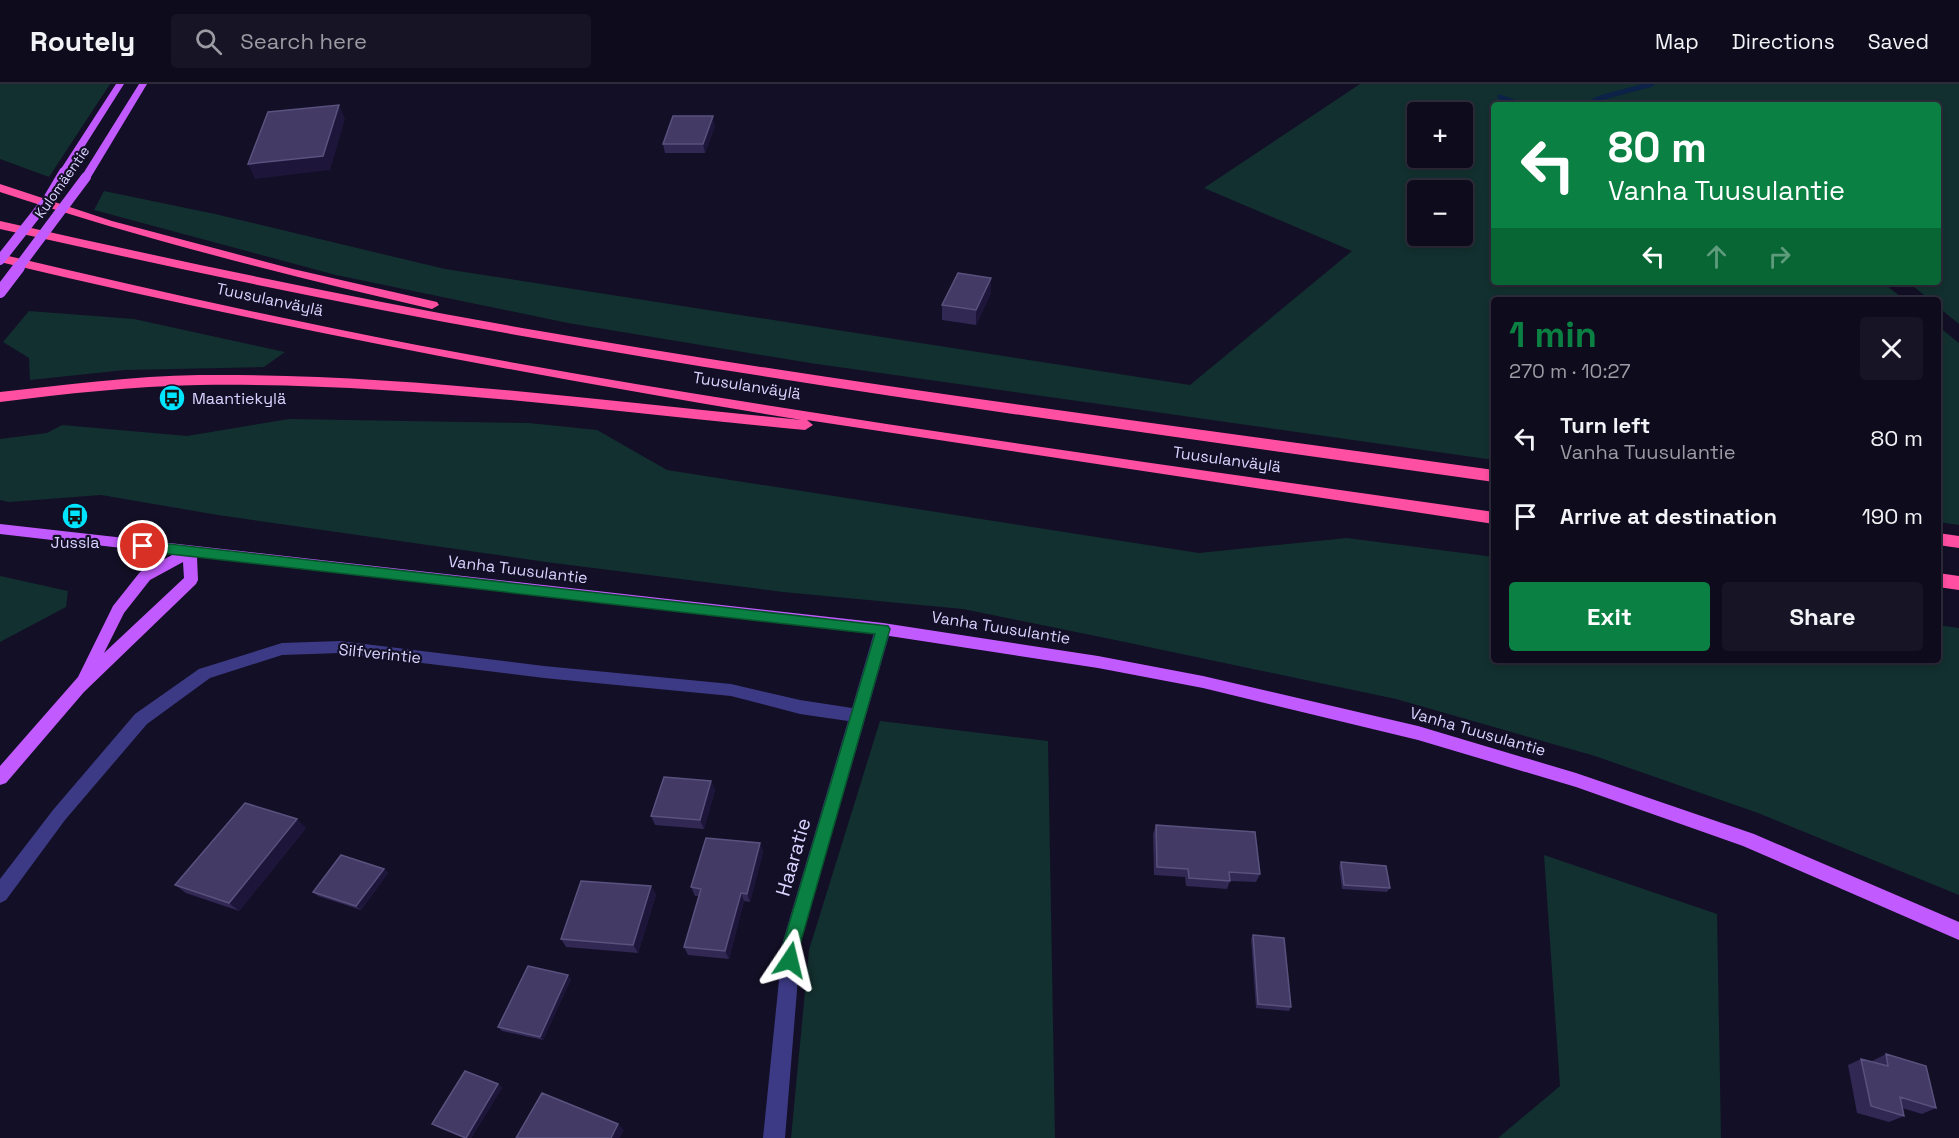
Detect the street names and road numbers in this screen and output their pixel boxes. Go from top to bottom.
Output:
street label: Kulomäentie [31,143,93,221]
street label: Tuusulanväylä [214,278,325,321]
street label: Tuusulanväylä [691,367,802,404]
street label: Tuusulanväylä [1172,442,1282,477]
street label: Vanha Tuusulantie [447,551,589,588]
street label: Vanha Tuusulantie [930,606,1072,649]
street label: Silfverintie [338,639,422,668]
street label: Vanha Tuusulantie [1407,702,1548,761]
street label: Haaratie [769,815,817,899]

